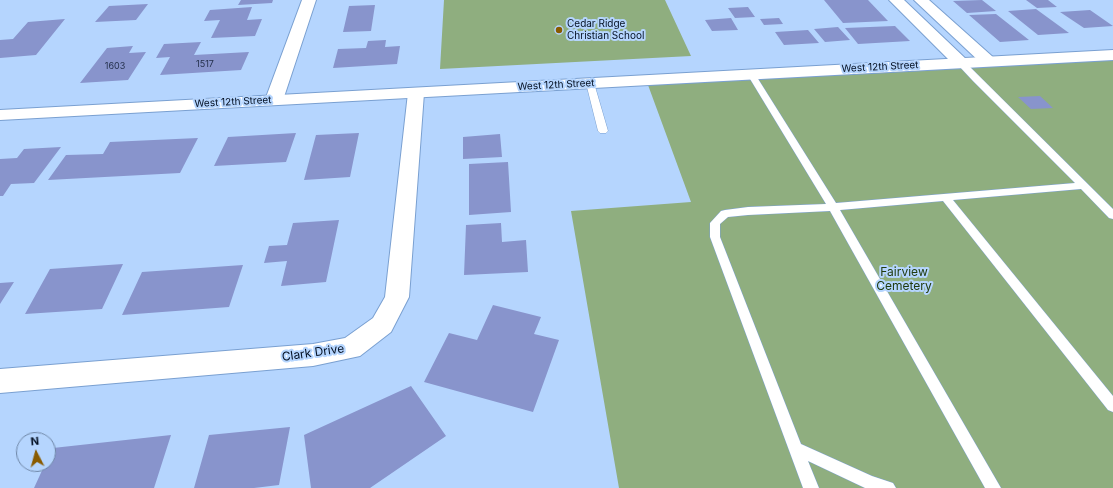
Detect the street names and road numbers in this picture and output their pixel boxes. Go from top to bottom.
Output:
street label: West 12th Street [841,59,919,75]
street label: West 12th Street [517,77,595,93]
street label: West 12th Street [194,94,272,110]
street label: Clark Drive [281,341,345,365]

